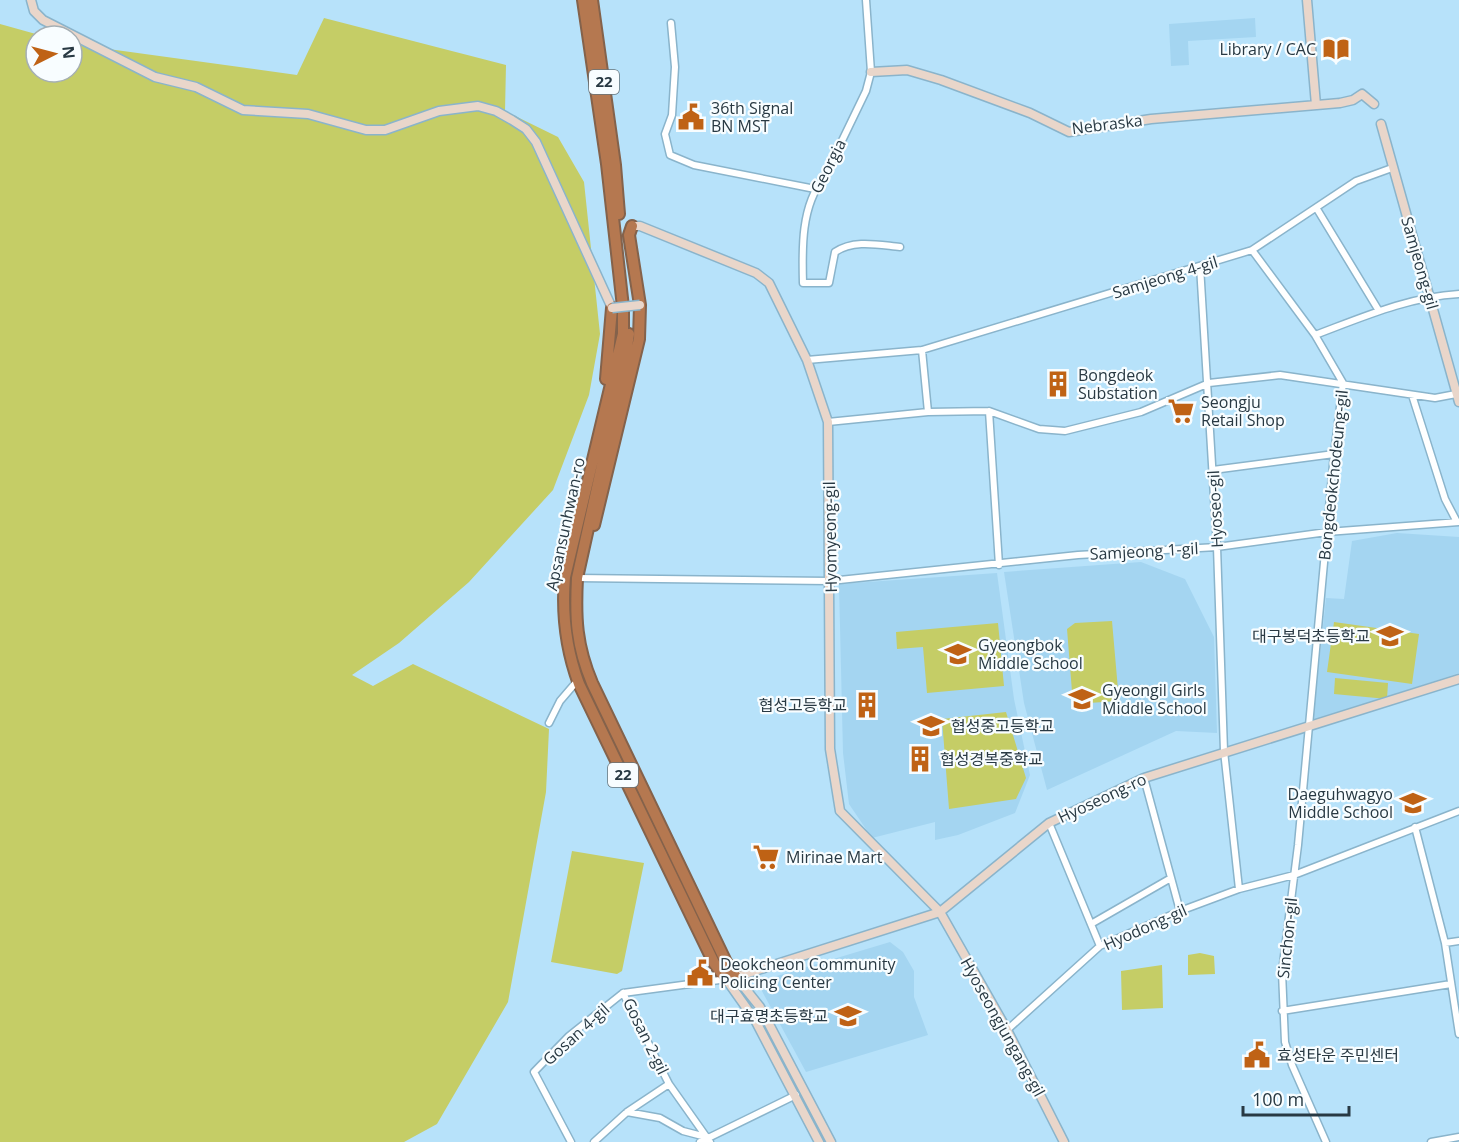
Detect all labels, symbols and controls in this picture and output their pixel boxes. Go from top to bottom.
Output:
north arrow [24,24,84,84]
library icon: Library / CAC [1321,34,1351,64]
place label: Library / CAC [1219,38,1316,60]
text: N [57,45,81,60]
road number: 22 [589,70,619,94]
place label: 36th Signal BN MST [711,97,793,137]
public building icon: 36th Signal BN MST [676,102,706,132]
street label: Nebraska [1070,109,1144,139]
street label: Georgia [805,135,851,197]
street label: Samjeong-gil [1396,214,1444,312]
street label: Samjeong 4-gil [1110,251,1220,303]
place label: Bongdeok Substation [1078,364,1158,404]
building icon: Bongdeok Substation [1043,369,1073,399]
street label: Bongdeokchodeung-gil [1313,389,1353,561]
place label: Seongju Retail Shop [1201,391,1285,431]
supermarket icon: Seongju Retail Shop [1166,396,1196,426]
street label: Apsansunhwan-ro [540,455,590,593]
street label: Hyoseo-gil [1202,470,1228,548]
street label: Hyomyeong-gil [818,481,842,593]
street label: Samjeong 1-gil [1089,537,1199,565]
school or university icon: 대구봉덕초등학교 [1375,621,1405,651]
place label: 대구봉덕초등학교 [1252,625,1370,647]
place label: Gyeongbok Middle School [978,634,1083,674]
school or university icon: Gyeongbok Middle School [943,639,973,669]
place label: Gyeongil Girls Middle School [1102,679,1207,719]
school or university icon: Gyeongil Girls Middle School [1067,684,1097,714]
building icon: 협성고등학교 [852,690,882,720]
place label: 협성고등학교 [759,694,847,716]
school or university icon: 협성중고등학교 [916,711,946,741]
place label: 협성중고등학교 [951,715,1054,737]
building icon: 협성경복중학교 [905,744,935,774]
place label: 협성경복중학교 [940,748,1043,770]
road number: 22 [608,763,638,787]
street label: Hyoseong-ro [1054,768,1150,828]
place label: Daeguhwagyo Middle School [1288,783,1393,823]
school or university icon: Daeguhwagyo Middle School [1398,788,1428,818]
supermarket icon: Mirinae Mart [751,842,781,872]
place label: Mirinae Mart [786,846,883,868]
street label: Sinchon-gil [1272,896,1302,980]
street label: Hyodong-gil [1100,899,1190,955]
place label: Deokcheon Community Policing Center [720,953,896,993]
street label: Hyoseongjungang-gil [956,954,1050,1100]
public building icon: Deokcheon Community Policing Center [685,958,715,988]
street label: Gosan 2-gil [618,994,674,1078]
street label: Gosan 4-gil [538,998,614,1070]
school or university icon: 대구효명초등학교 [833,1001,863,1031]
place label: 대구효명초등학교 [710,1005,828,1027]
public building icon: 효성타운 주민센터 [1242,1040,1272,1070]
place label: 효성타운 주민센터 [1277,1044,1399,1066]
scale bar [1243,1079,1350,1117]
text: 100 m [1252,1087,1304,1111]

